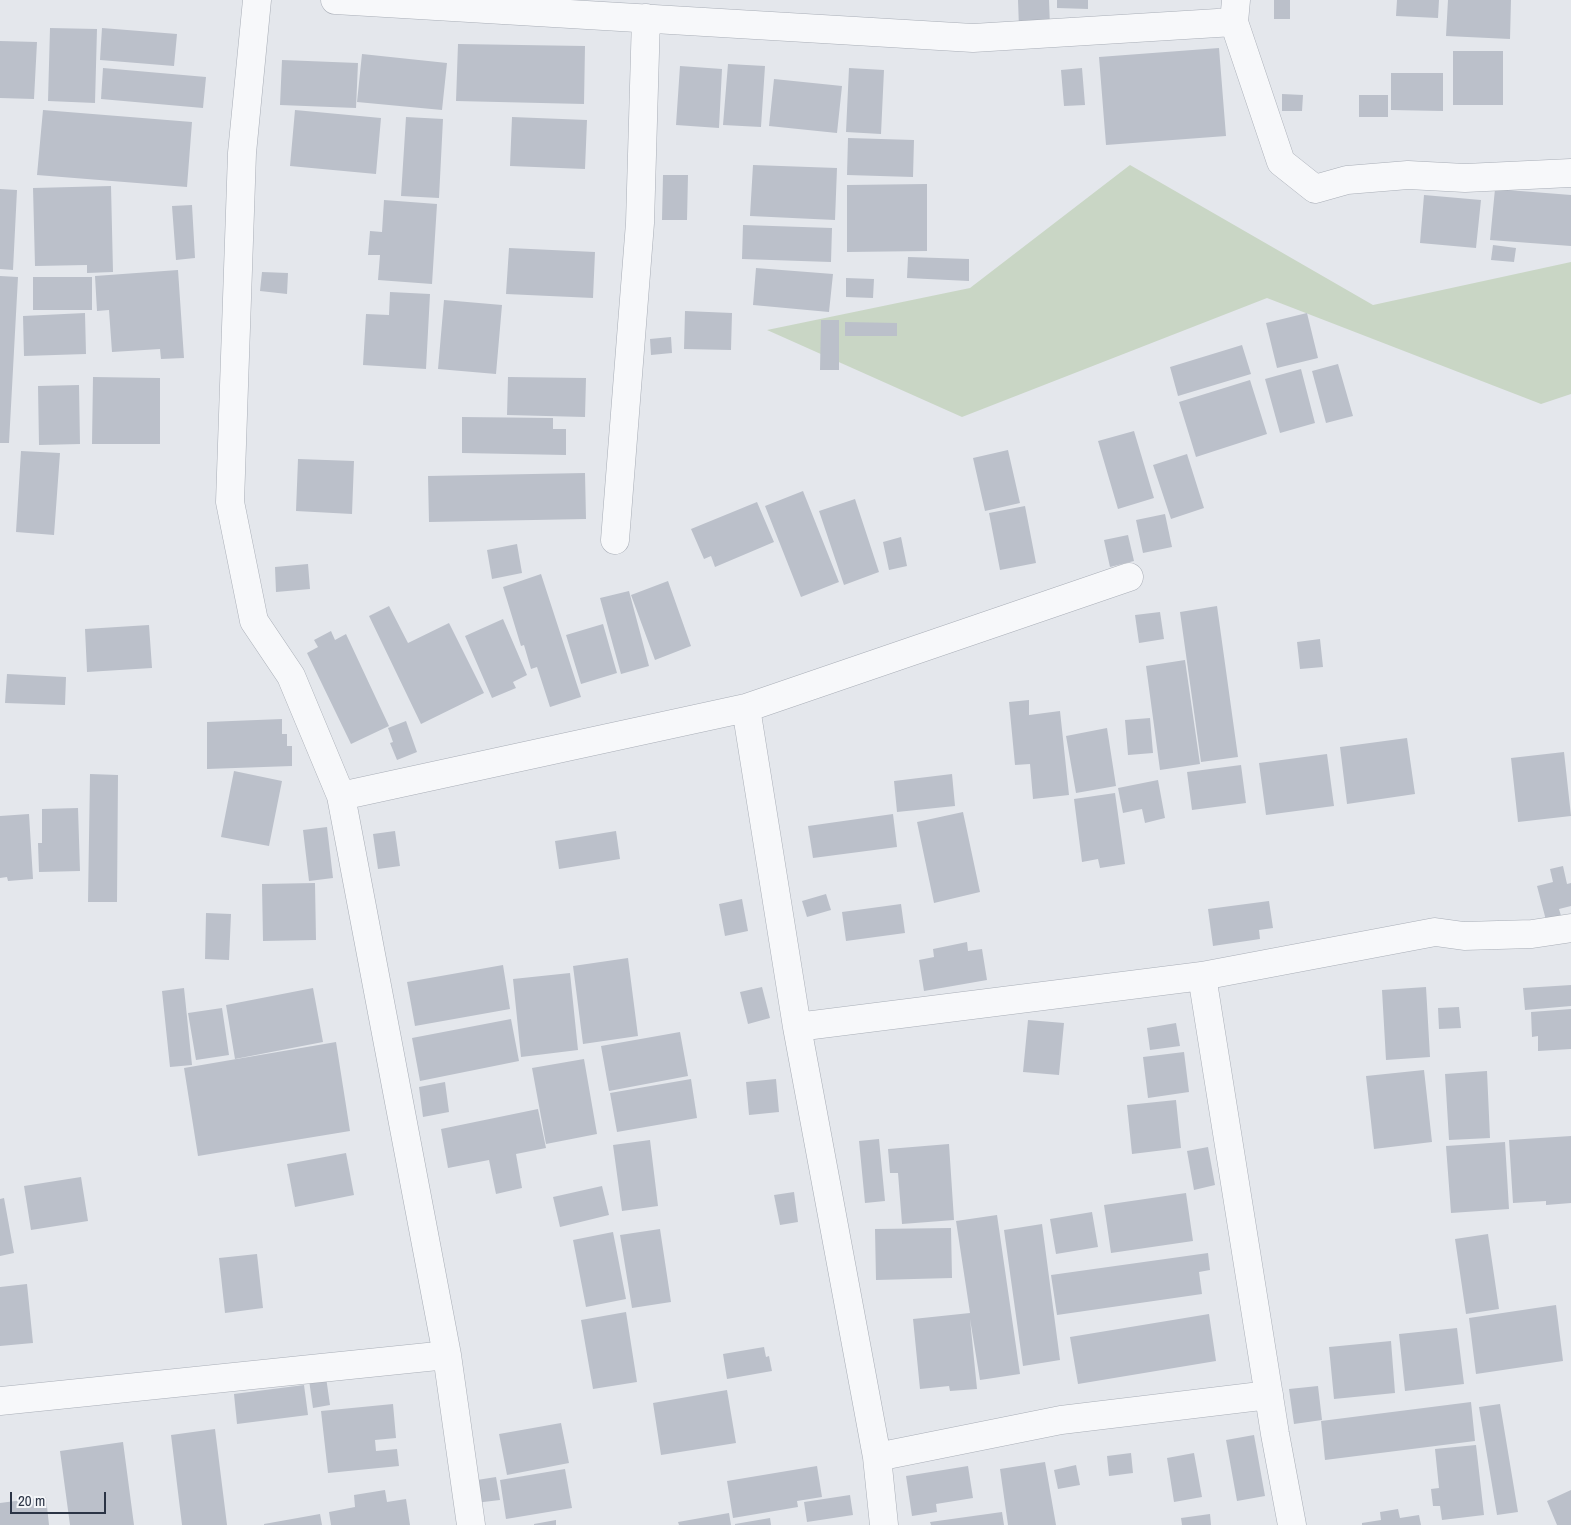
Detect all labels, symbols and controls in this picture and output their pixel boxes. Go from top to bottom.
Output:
scale bar [12,1482,109,1514]
text: 20 m [18,1490,45,1511]

